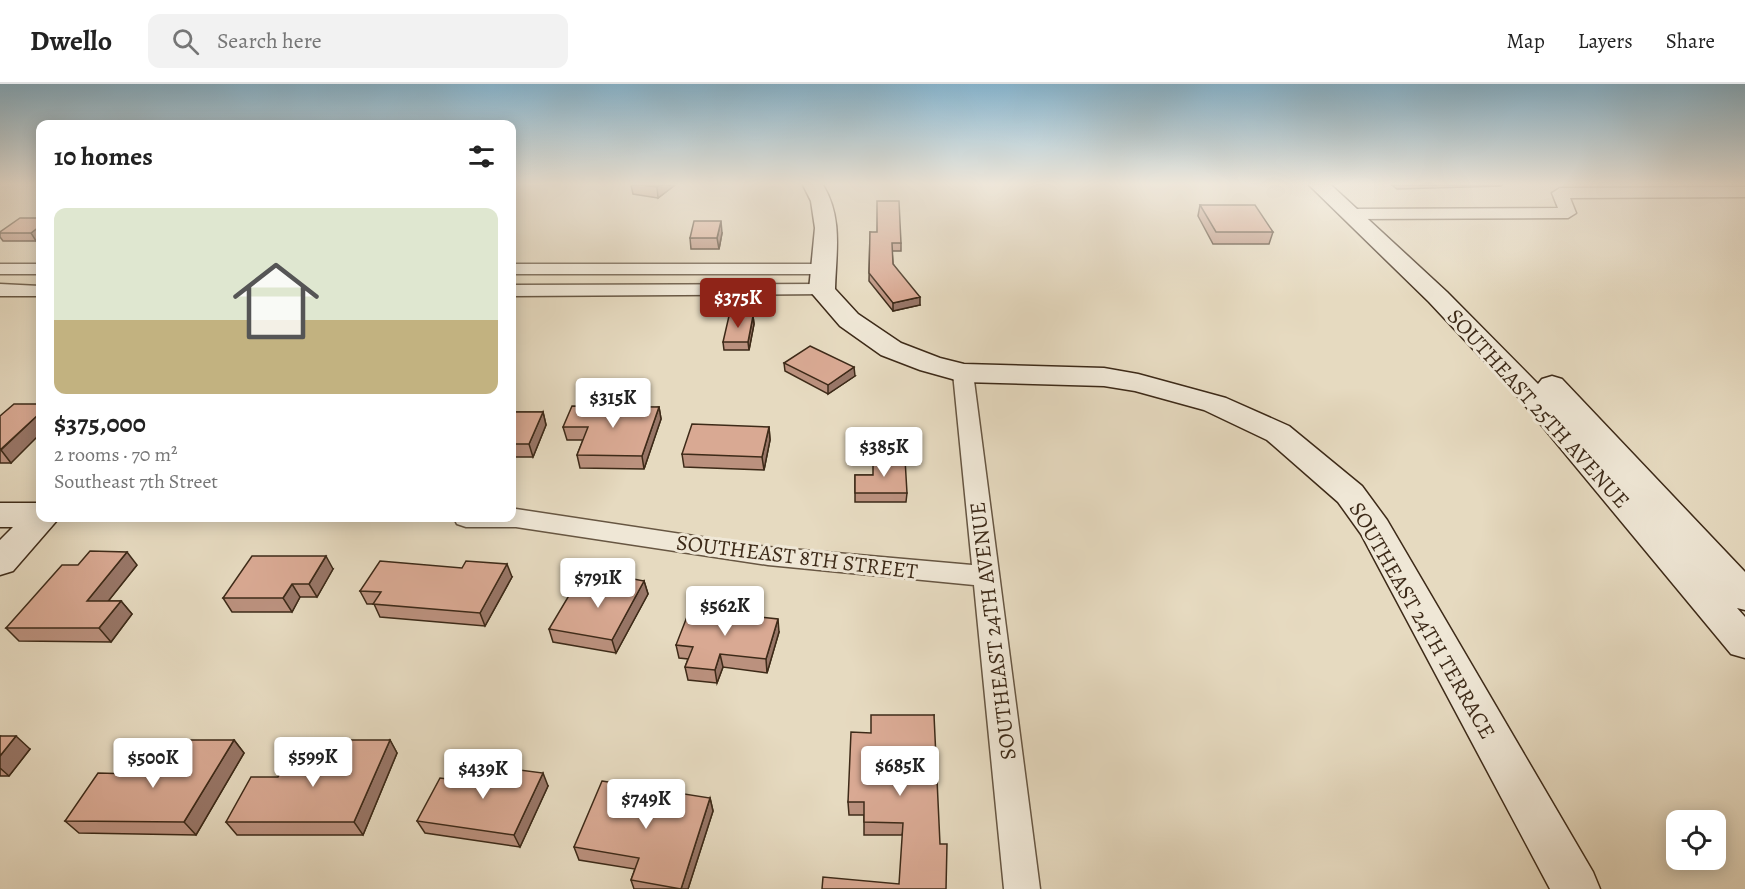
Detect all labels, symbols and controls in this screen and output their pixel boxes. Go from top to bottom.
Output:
search box [148,14,568,68]
text: Dwello [30,22,112,60]
icon: search [169,25,202,58]
text: Search here [217,26,322,56]
text: Map [1506,27,1545,55]
text: Layers [1578,27,1633,55]
text: Share [1666,27,1715,55]
text: 10 homes [54,139,153,174]
icon: filters [465,140,498,173]
icon: home [222,247,330,355]
pin: $375K [696,278,780,329]
text: $375K [714,284,762,311]
street label: SOUTHEAST 25TH AVENUE [1440,302,1636,515]
pin: $315K [571,378,655,429]
text: $315K [590,384,636,411]
text: $375,000 [54,406,146,441]
pin: $385K [842,427,926,478]
text: $385K [859,433,909,460]
text: 2 rooms · 70 m² [54,441,178,468]
text: Southeast 7th Street [54,468,218,495]
street label: SOUTHEAST 24TH TERRACE [1342,497,1502,744]
street label: SOUTHEAST 24TH AVENUE [962,500,1024,762]
street label: SOUTHEAST 8TH STREET [674,527,919,587]
pin: $791K [556,558,640,609]
text: $791K [574,564,622,591]
pin: $562K [683,586,767,637]
text: $562K [700,592,750,619]
pin: $599K [271,737,355,788]
pin: $500K [111,738,195,789]
text: $599K [288,743,338,770]
text: $500K [127,744,179,771]
pin: $685K [858,746,942,797]
pin: $439K [441,749,525,800]
text: $685K [875,752,925,779]
text: $439K [458,755,508,782]
pin: $749K [604,779,688,830]
text: $749K [621,785,671,812]
map controls [1666,810,1726,870]
button: locate [1666,810,1726,870]

